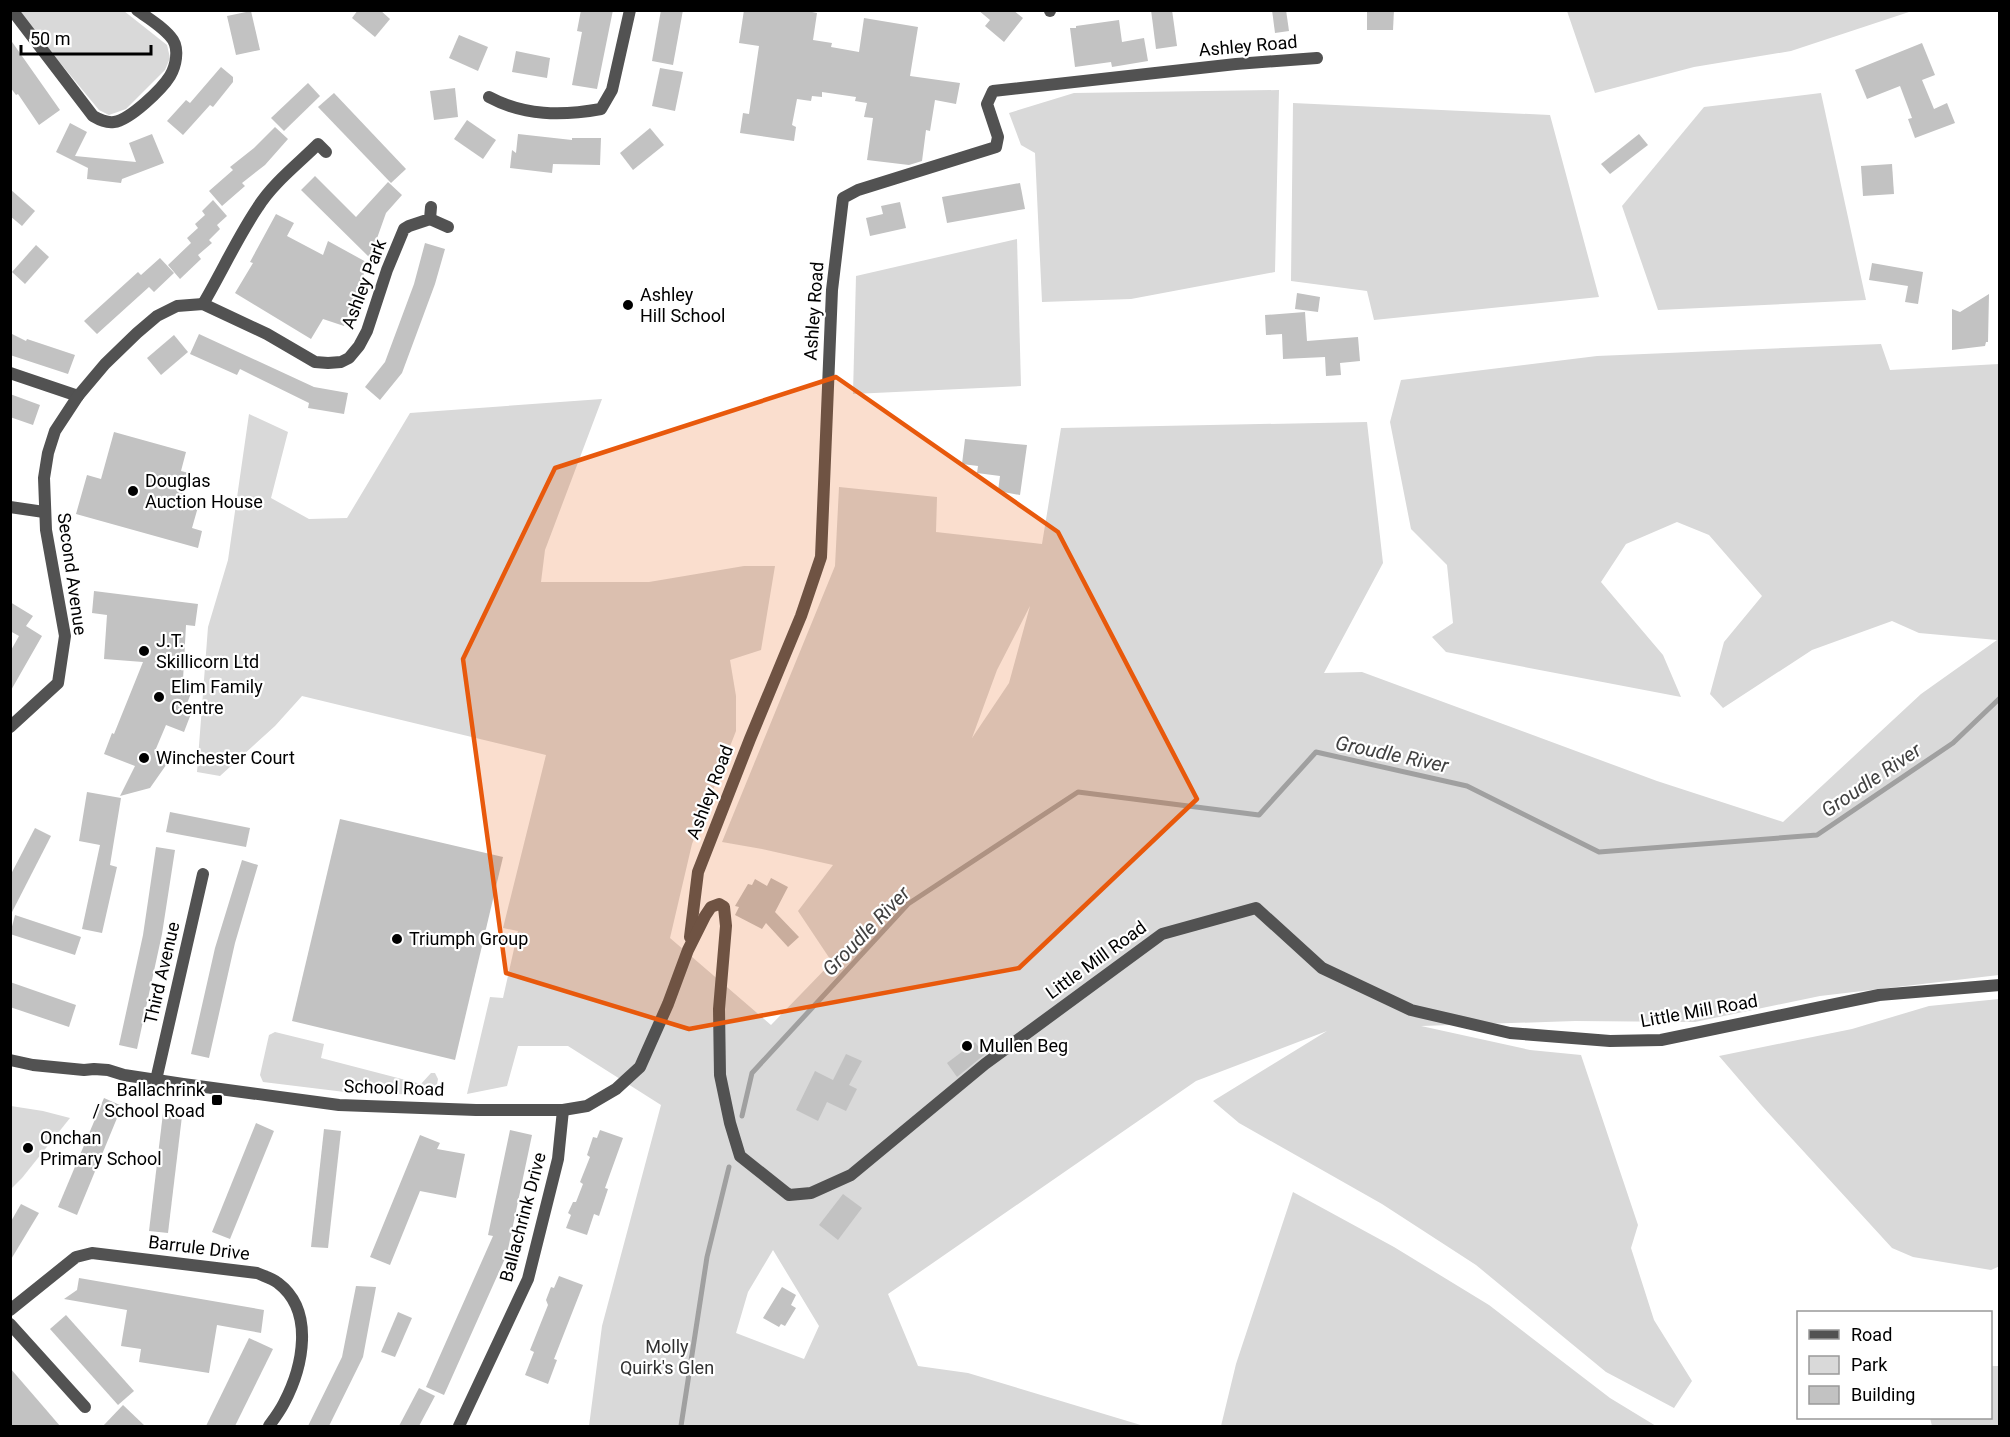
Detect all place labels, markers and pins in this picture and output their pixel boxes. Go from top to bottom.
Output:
place label: Ashley Hill School [640,284,725,326]
marker: Ashley Hill School [621,298,635,312]
place label: Douglas Auction House [145,470,263,512]
marker: Douglas Auction House [126,484,140,498]
place label: J.T. Skillicorn Ltd [156,630,259,672]
marker: J.T. Skillicorn Ltd [137,644,151,658]
place label: Elim Family Centre [171,676,263,718]
marker: Elim Family Centre [152,690,166,704]
place label: Winchester Court [156,747,295,768]
marker: Winchester Court [137,751,151,765]
place label: Triumph Group [409,928,528,949]
marker: Triumph Group [390,932,404,946]
place label: Mullen Beg [979,1035,1068,1056]
marker: Mullen Beg [960,1039,974,1053]
place label: Ballachrink / School Road [92,1079,206,1121]
marker: Ballachrink / School Road [210,1093,224,1107]
place label: Onchan Primary School [40,1127,162,1169]
marker: Onchan Primary School [21,1141,35,1155]

